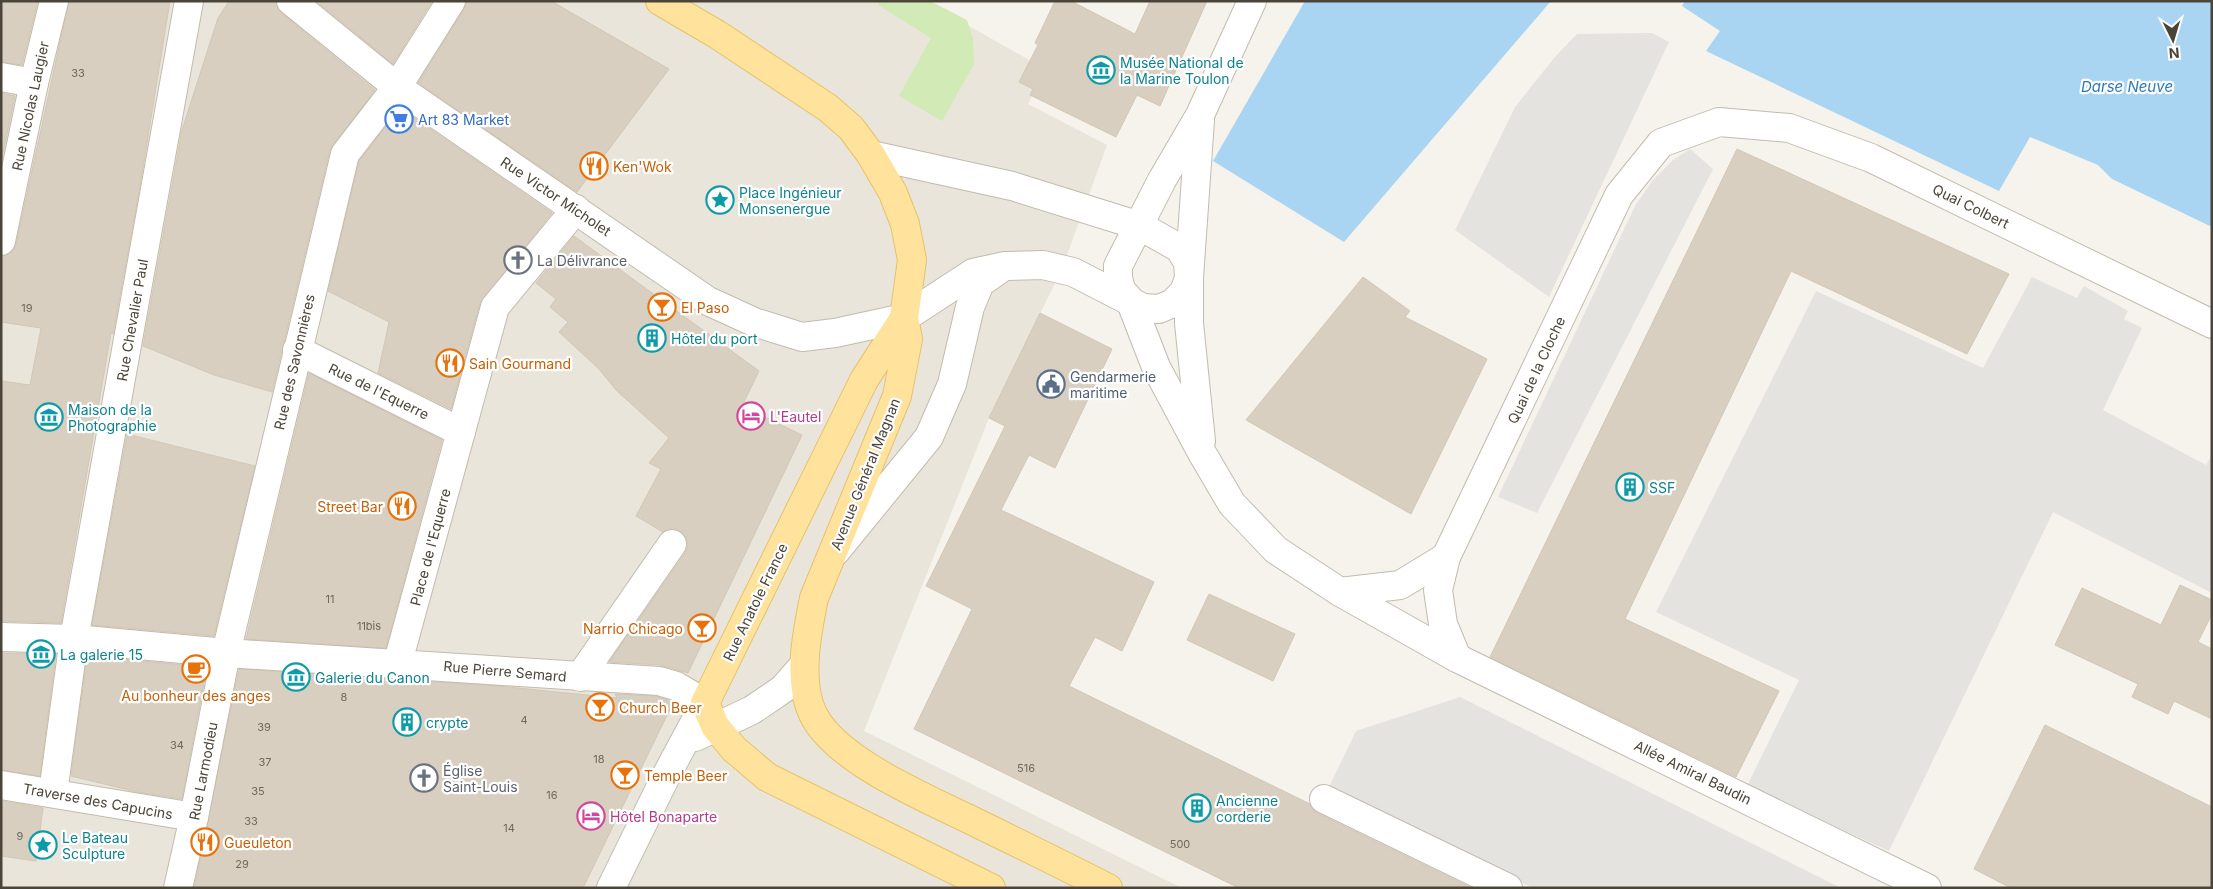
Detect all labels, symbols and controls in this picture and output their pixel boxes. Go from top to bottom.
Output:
north arrow [2148,15,2198,65]
street label: Rue Nicolas Laugier [8,40,52,172]
text: N [2168,45,2180,62]
place label: Musée National de la Marine Toulon [1120,54,1244,87]
museum icon: Musée National de la Marine Toulon [1086,55,1116,85]
house number: 33 [71,66,85,80]
water label: Darse Neuve [2081,77,2173,96]
supermarket icon: Art 83 Market [384,104,414,134]
place label: Art 83 Market [418,111,509,128]
restaurant icon: Ken'Wok [579,151,609,181]
street label: Rue Victor Micholet [498,153,615,239]
place label: Ken'Wok [613,158,672,175]
street label: Quai Colbert [1930,180,2012,232]
place label: Place Ingénieur Monsenergue [739,184,841,217]
place icon: Place Ingénieur Monsenergue [705,185,735,215]
church icon: La Délivrance [503,245,533,275]
place label: La Délivrance [537,252,627,269]
street label: Rue Chevalier Paul [113,257,151,383]
street label: Rue des Savonnières [270,292,318,432]
bar icon: El Paso [647,292,677,322]
place label: El Paso [681,299,729,316]
house number: 19 [21,301,33,315]
street label: Quai de la Cloche [1504,314,1568,426]
building icon: Hôtel du port [637,323,667,353]
place label: Hôtel du port [671,330,758,347]
restaurant icon: Sain Gourmand [435,348,465,378]
place label: Sain Gourmand [469,355,571,372]
street label: Rue de l'Equerre [326,359,432,423]
place label: Gendarmerie maritime [1070,368,1156,401]
public building icon: Gendarmerie maritime [1036,369,1066,399]
street label: Avenue Général Magnan [827,396,903,552]
place label: Maison de la Photographie [68,401,157,434]
hotel icon: L'Eautel [736,401,766,431]
museum icon: Maison de la Photographie [34,402,64,432]
place label: L'Eautel [770,408,821,425]
building icon: SSF [1615,472,1645,502]
place label: SSF [1649,479,1675,496]
street label: Place de l'Equerre [406,487,454,607]
restaurant icon: Street Bar [387,491,417,521]
place label: Street Bar [317,498,383,515]
street label: Rue Anatole France [719,540,791,664]
house number: 11 [326,592,334,606]
bar icon: Narrio Chicago [687,613,717,643]
house number: 11bis [357,619,381,633]
place label: Narrio Chicago [583,620,683,637]
museum icon: La galerie 15 [26,639,56,669]
place label: La galerie 15 [60,646,143,663]
cafe icon: Au bonheur des anges [181,654,211,684]
street label: Rue Pierre Semard [443,657,567,685]
museum icon: Galerie du Canon [281,662,311,692]
place label: Galerie du Canon [315,669,430,686]
place label: Au bonheur des anges [121,687,271,704]
house number: 8 [341,690,348,704]
bar icon: Church Beer [585,692,615,722]
place label: Church Beer [619,699,702,716]
building icon: crypte [392,707,422,737]
house number: 4 [520,713,528,727]
place label: crypte [426,714,469,731]
street label: Rue Larmodieu [185,720,221,822]
house number: 39 [257,720,271,734]
street label: Allée Amiral Baudin [1632,736,1754,808]
house number: 34 [170,738,184,752]
house number: 18 [593,752,605,766]
house number: 37 [258,755,272,769]
bar icon: Temple Beer [610,760,640,790]
house number: 516 [1017,761,1035,775]
place label: Église Saint-Louis [443,762,518,795]
church icon: Église Saint-Louis [409,763,439,793]
place label: Temple Beer [644,767,727,784]
street label: Traverse des Capucins [22,779,174,823]
house number: 35 [251,784,265,798]
house number: 16 [546,788,558,802]
place label: Ancienne corderie [1216,792,1278,825]
building icon: Ancienne corderie [1182,793,1212,823]
hotel icon: Hôtel Bonaparte [576,801,606,831]
place label: Hôtel Bonaparte [610,808,717,825]
house number: 33 [244,814,258,828]
house number: 14 [503,821,515,835]
restaurant icon: Gueuleton [190,827,220,857]
house number: 9 [17,829,24,843]
place label: Le Bateau Sculpture [62,829,128,862]
place icon: Le Bateau Sculpture [28,830,58,860]
place label: Gueuleton [224,834,292,851]
house number: 500 [1170,837,1190,851]
house number: 29 [235,857,249,871]

